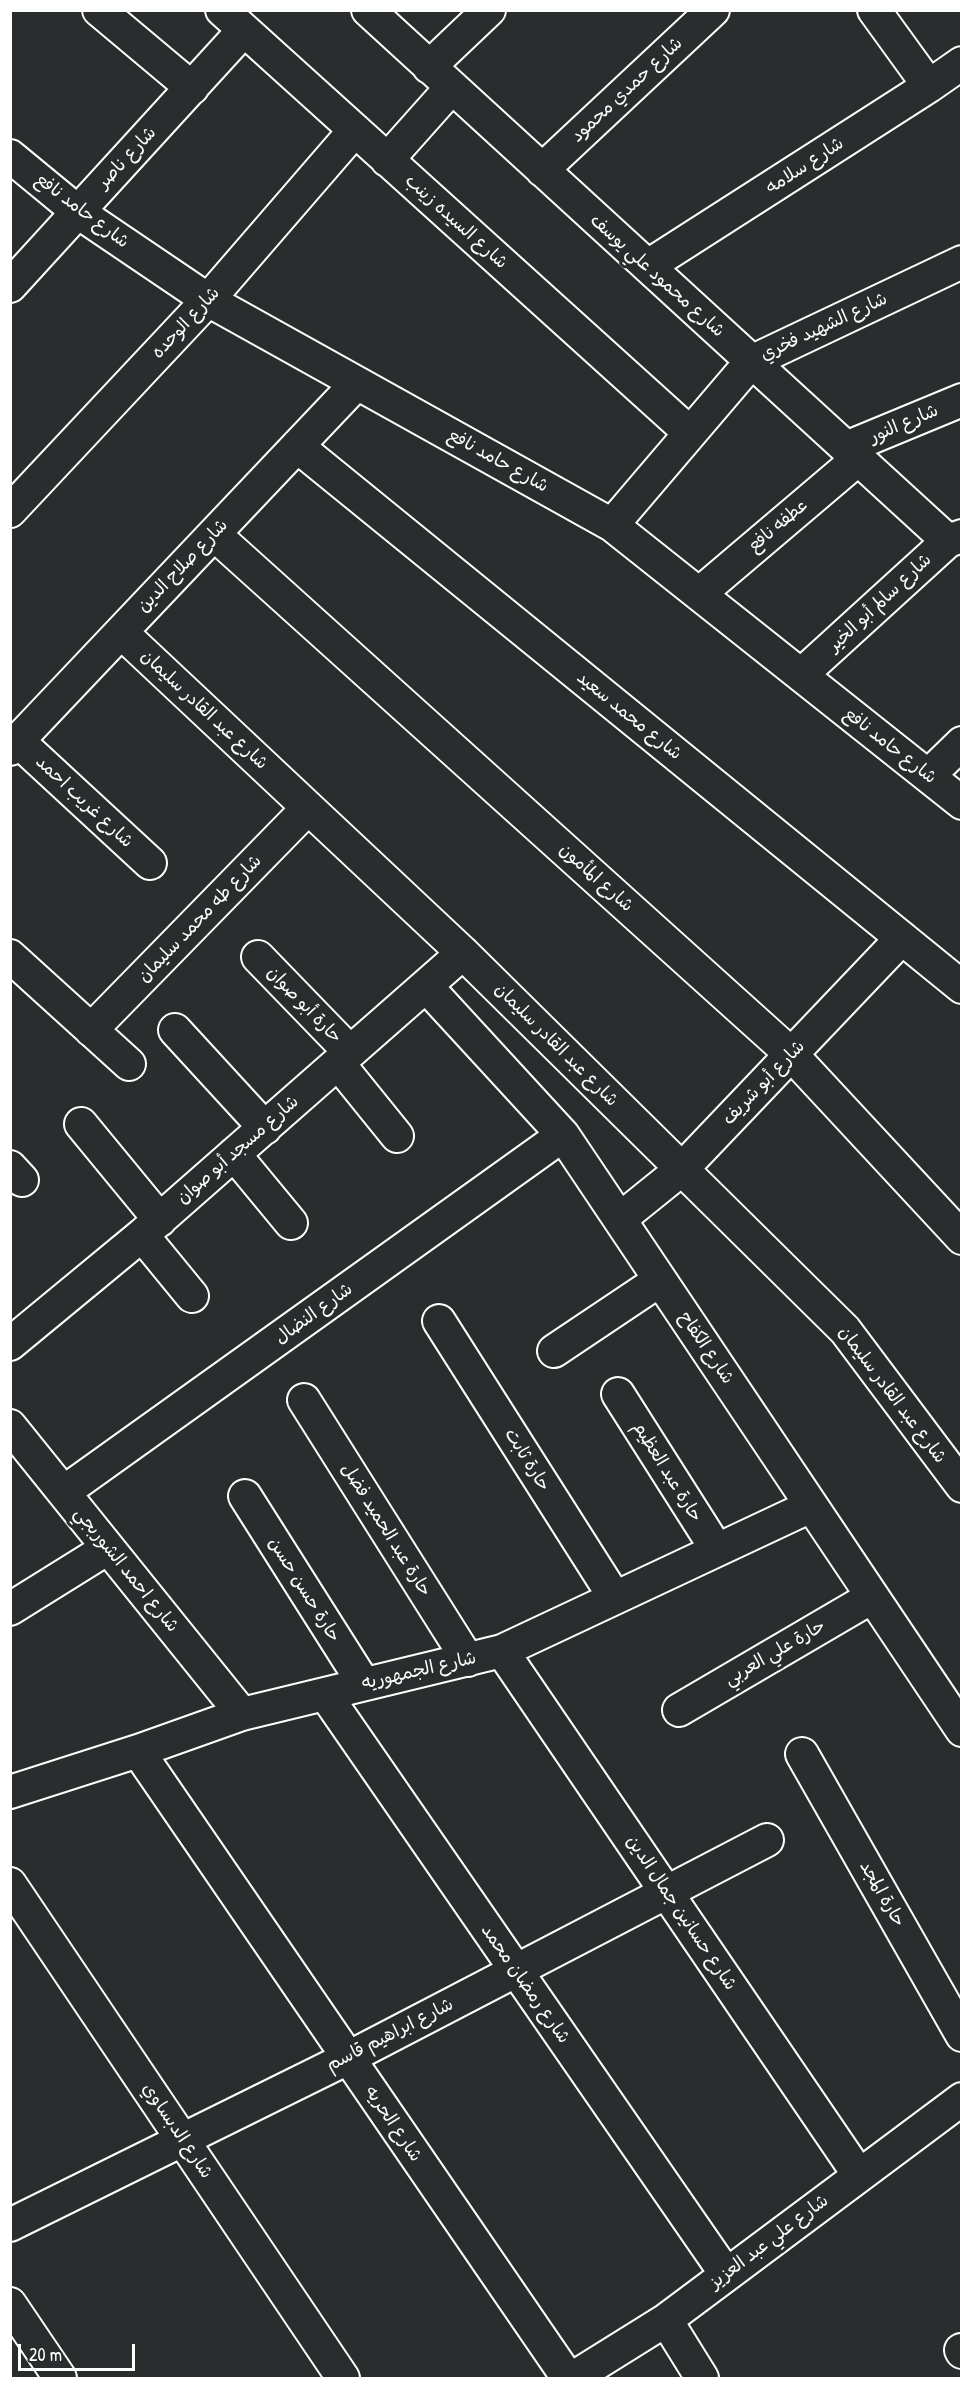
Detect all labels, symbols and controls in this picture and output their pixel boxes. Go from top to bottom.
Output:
street label: شارع حمدي محمود [567,33,687,147]
street label: شارع ناصر [93,122,161,194]
street label: شارع سلامه [762,133,848,199]
street label: شارع حامد نافع [31,169,133,253]
street label: شارع السيده زينب [400,170,512,274]
street label: شارع محمود علي يوسف [585,210,729,342]
street label: شارع الوحده [147,283,225,363]
street label: شارع الشهيد فخري [757,288,891,366]
street label: شارع النور [866,400,942,448]
street label: شارع حامد نافع [444,424,552,498]
street label: عطفه نافع [744,495,812,557]
street label: شارع صلاح الدين [133,515,233,617]
street label: شارع سالم أبو الخير [824,549,936,657]
street label: شارع عبد القادر سليمان [136,645,272,775]
street label: شارع محمد سعيد [572,667,686,765]
street label: شارع حامد نافع [839,703,941,789]
street label: شارع غريب احمد [31,751,137,853]
street label: شارع المأمون [554,839,638,917]
street label: شارع طه محمد سليمان [134,851,266,987]
street label: حارة أبو صوان [262,962,346,1048]
street label: شارع عبد القادر سليمان [490,979,622,1111]
street label: شارع أبو شريف [718,1036,810,1130]
street label: شارع مسجد أبو صوان [173,1091,303,1209]
street label: شارع النضال [271,1279,357,1349]
street label: شارع الكفاح [674,1308,738,1388]
street label: شارع عبد القادر سليمان [833,1322,951,1468]
street label: حارة عبد العظيم [628,1418,706,1526]
street label: حارة ثابت [499,1425,555,1495]
street label: حارة عبد الحميد فضل [336,1459,436,1601]
street label: شارع احمد الشوربجي [69,1503,183,1637]
street label: حارة حسن حسن [263,1534,345,1646]
street label: حارة علي العربي [721,1615,829,1691]
street label: شارع الجمهوريه [360,1647,478,1695]
street label: شارع حسانين جمال الدين [621,1831,741,1995]
street label: حارة المجد [854,1857,910,1931]
street label: شارع رمضان محمد [476,1920,574,2048]
street label: شارع ابراهيم قاسم [323,1994,457,2076]
street label: شارع الدبساوي [137,2079,217,2183]
street label: شارع الحريه [360,2082,426,2166]
street label: شارع علي عبد العزيز [705,2190,833,2294]
scale bar [21,2332,138,2370]
text: 20 m [29,2342,62,2367]

